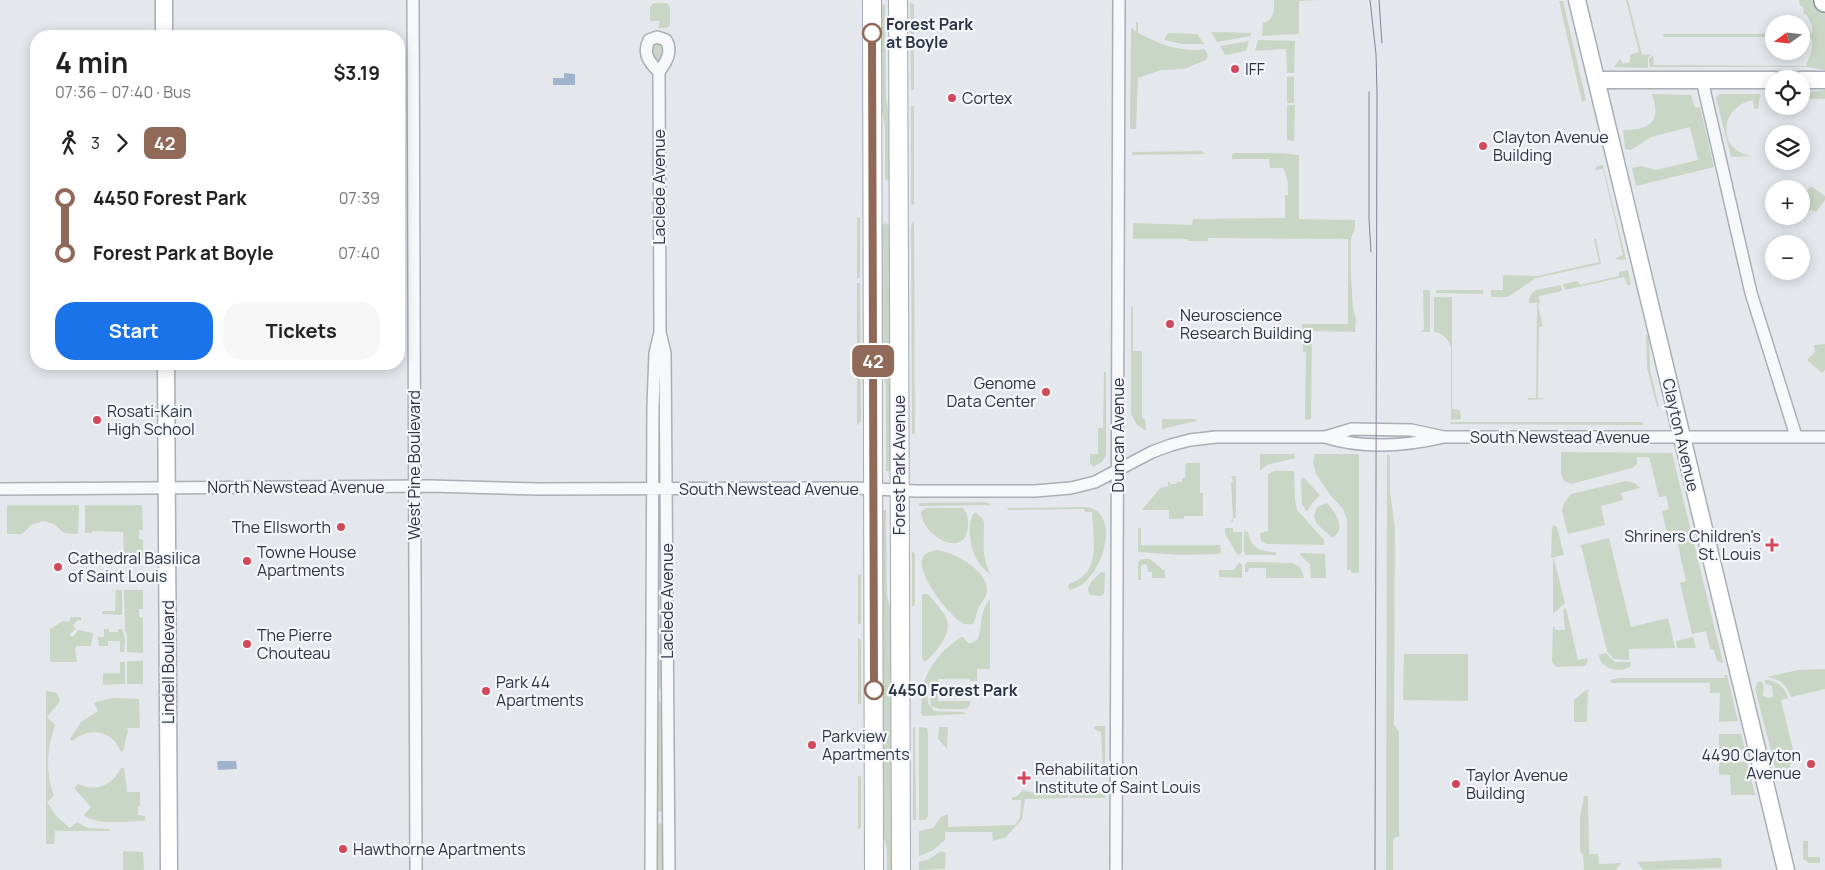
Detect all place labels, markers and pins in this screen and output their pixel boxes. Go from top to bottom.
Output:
place label: Forest Park at Boyle [886,13,973,53]
marker: Forest Park at Boyle [862,23,882,43]
place label: IFF [1245,58,1265,80]
marker: IFF [1229,63,1241,75]
place label: Cortex [962,87,1013,109]
marker: Cortex [946,92,958,104]
place label: Clayton Avenue Building [1493,126,1609,166]
marker: Clayton Avenue Building [1477,140,1489,152]
place label: Neuroscience Research Building [1180,304,1312,344]
marker: Neuroscience Research Building [1164,318,1176,330]
place label: Genome Data Center [947,372,1036,412]
marker: Genome Data Center [1040,386,1052,398]
place label: Rosati-Kain High School [107,400,195,440]
marker: Rosati-Kain High School [91,414,103,426]
place label: The Ellsworth [232,516,331,538]
marker: The Ellsworth [335,521,347,533]
place label: Shriners Children's St. Louis [1624,525,1761,565]
marker: Shriners Children's St. Louis [1765,538,1779,552]
place label: Towne House Apartments [257,541,356,581]
place label: Cathedral Basilica of Saint Louis [68,547,200,587]
marker: Towne House Apartments [241,555,253,567]
marker: Cathedral Basilica of Saint Louis [52,561,64,573]
place label: The Pierre Chouteau [257,624,332,664]
marker: The Pierre Chouteau [241,638,253,650]
place label: Park 44 Apartments [496,671,584,711]
place label: 4450 Forest Park [888,679,1018,701]
marker: 4450 Forest Park [864,680,884,700]
marker: Park 44 Apartments [480,685,492,697]
place label: Parkview Apartments [822,725,910,765]
marker: Parkview Apartments [806,739,818,751]
place label: 4490 Clayton Avenue [1702,744,1801,784]
place label: Rehabilitation Institute of Saint Louis [1035,758,1201,798]
marker: 4490 Clayton Avenue [1805,758,1817,770]
place label: Taylor Avenue Building [1466,764,1568,804]
marker: Rehabilitation Institute of Saint Louis [1017,771,1031,785]
marker: Taylor Avenue Building [1450,778,1462,790]
place label: Hawthorne Apartments [353,838,526,860]
marker: Hawthorne Apartments [337,843,349,855]

